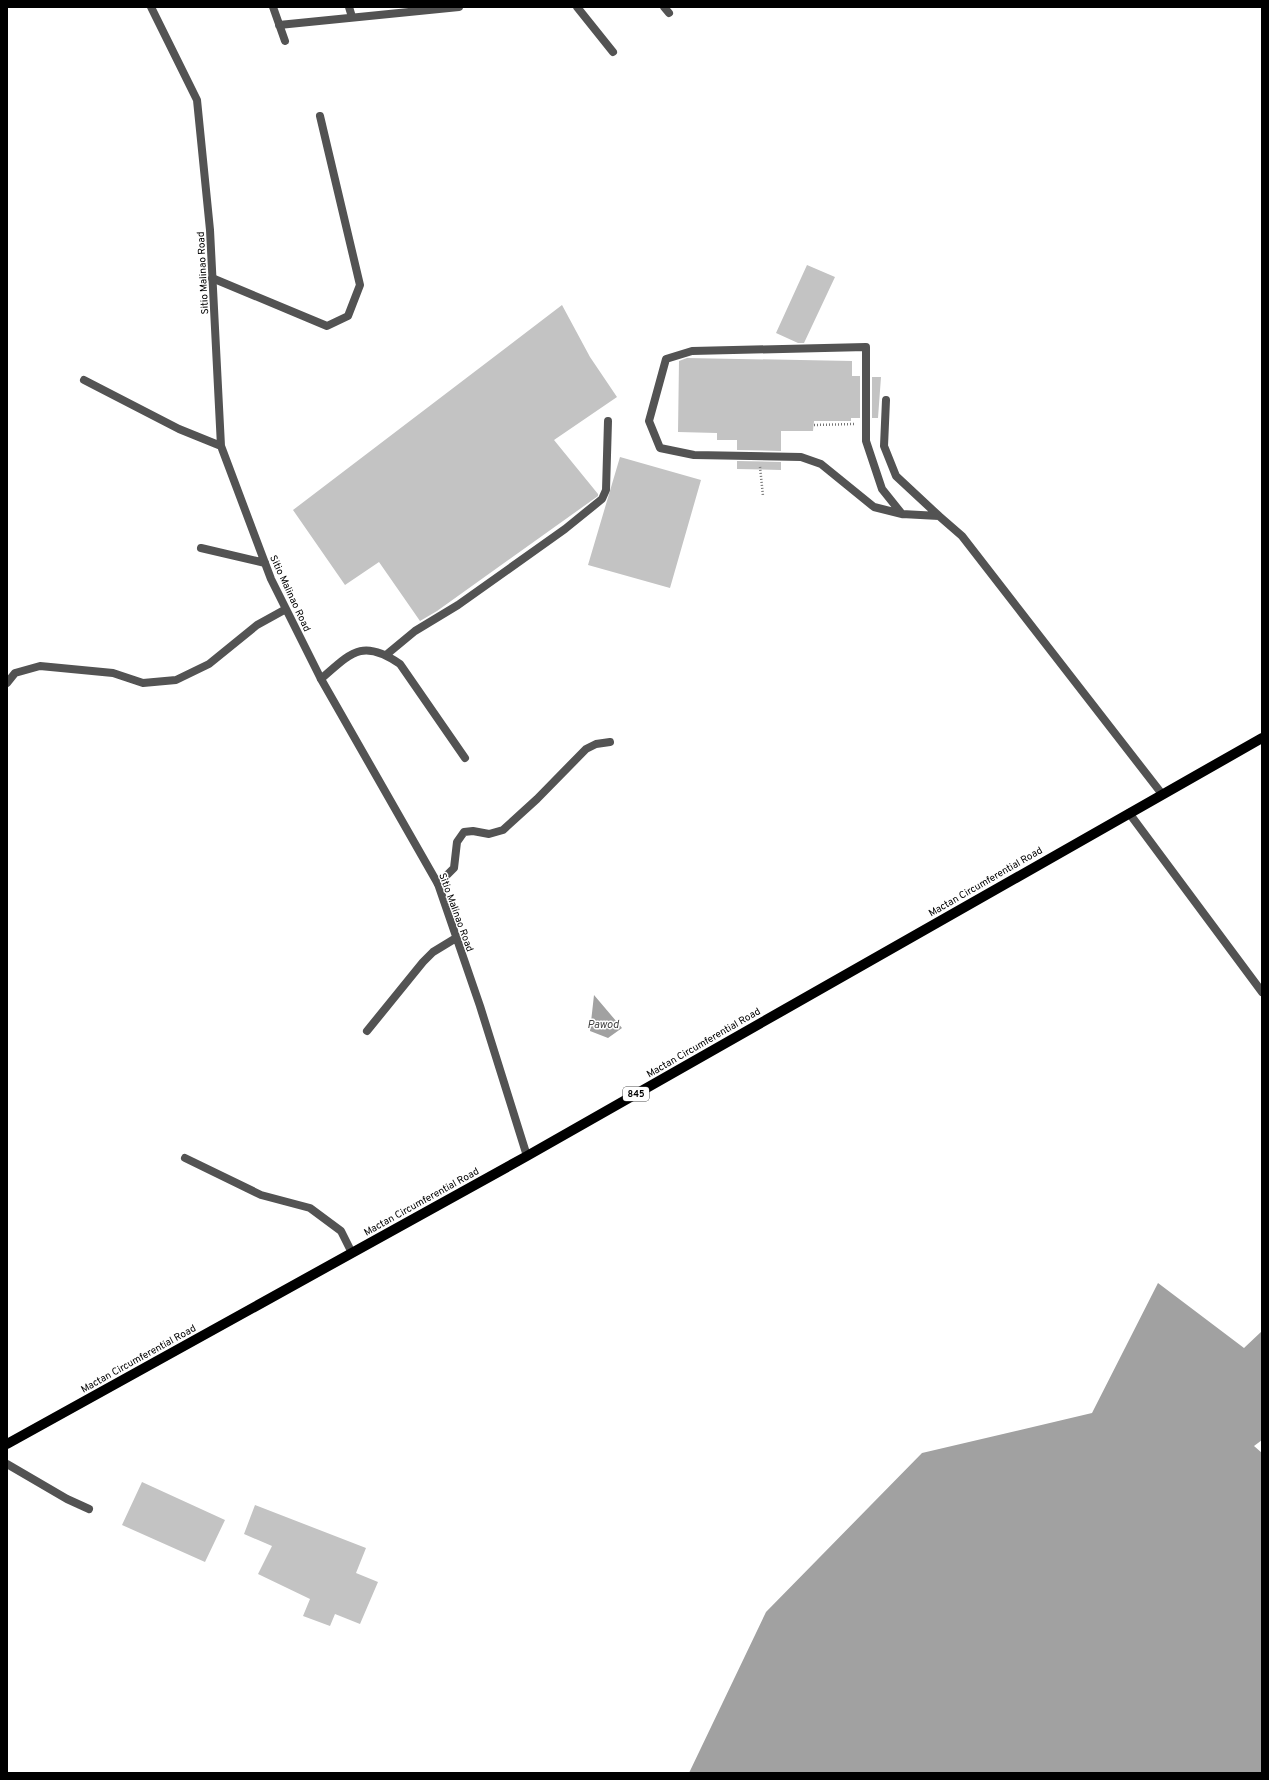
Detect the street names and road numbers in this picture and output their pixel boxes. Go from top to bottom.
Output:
street label: Sitio Malinao Road [195,231,212,315]
street label: Sitio Malinao Road [266,553,313,634]
street label: Mactan Circumferential Road [926,844,1045,920]
street label: Sitio Malinao Road [435,871,476,954]
street label: Mactan Circumferential Road [644,1005,763,1081]
road number: 845 [623,1087,649,1101]
street label: Mactan Circumferential Road [362,1165,482,1239]
street label: Mactan Circumferential Road [79,1322,199,1396]

